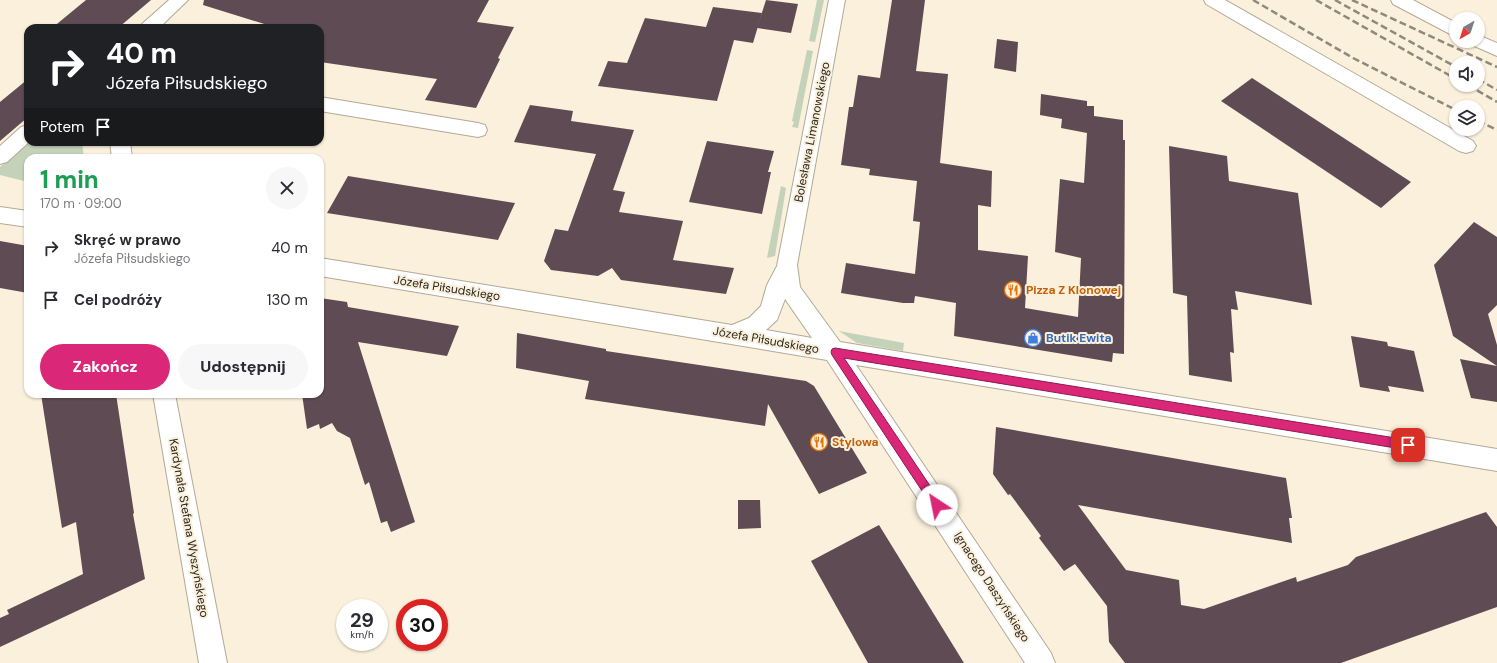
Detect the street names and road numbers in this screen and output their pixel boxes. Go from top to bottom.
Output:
street label: Bolesława Limanowskiego [791,60,833,204]
street label: Józefa Piłsudskiego [393,272,501,304]
street label: Józefa Piłsudskiego [712,323,820,357]
street label: Kardynała Stefana Wyszyńskiego [165,437,213,619]
street label: Ignacego Daszyńskiego [950,529,1034,645]

